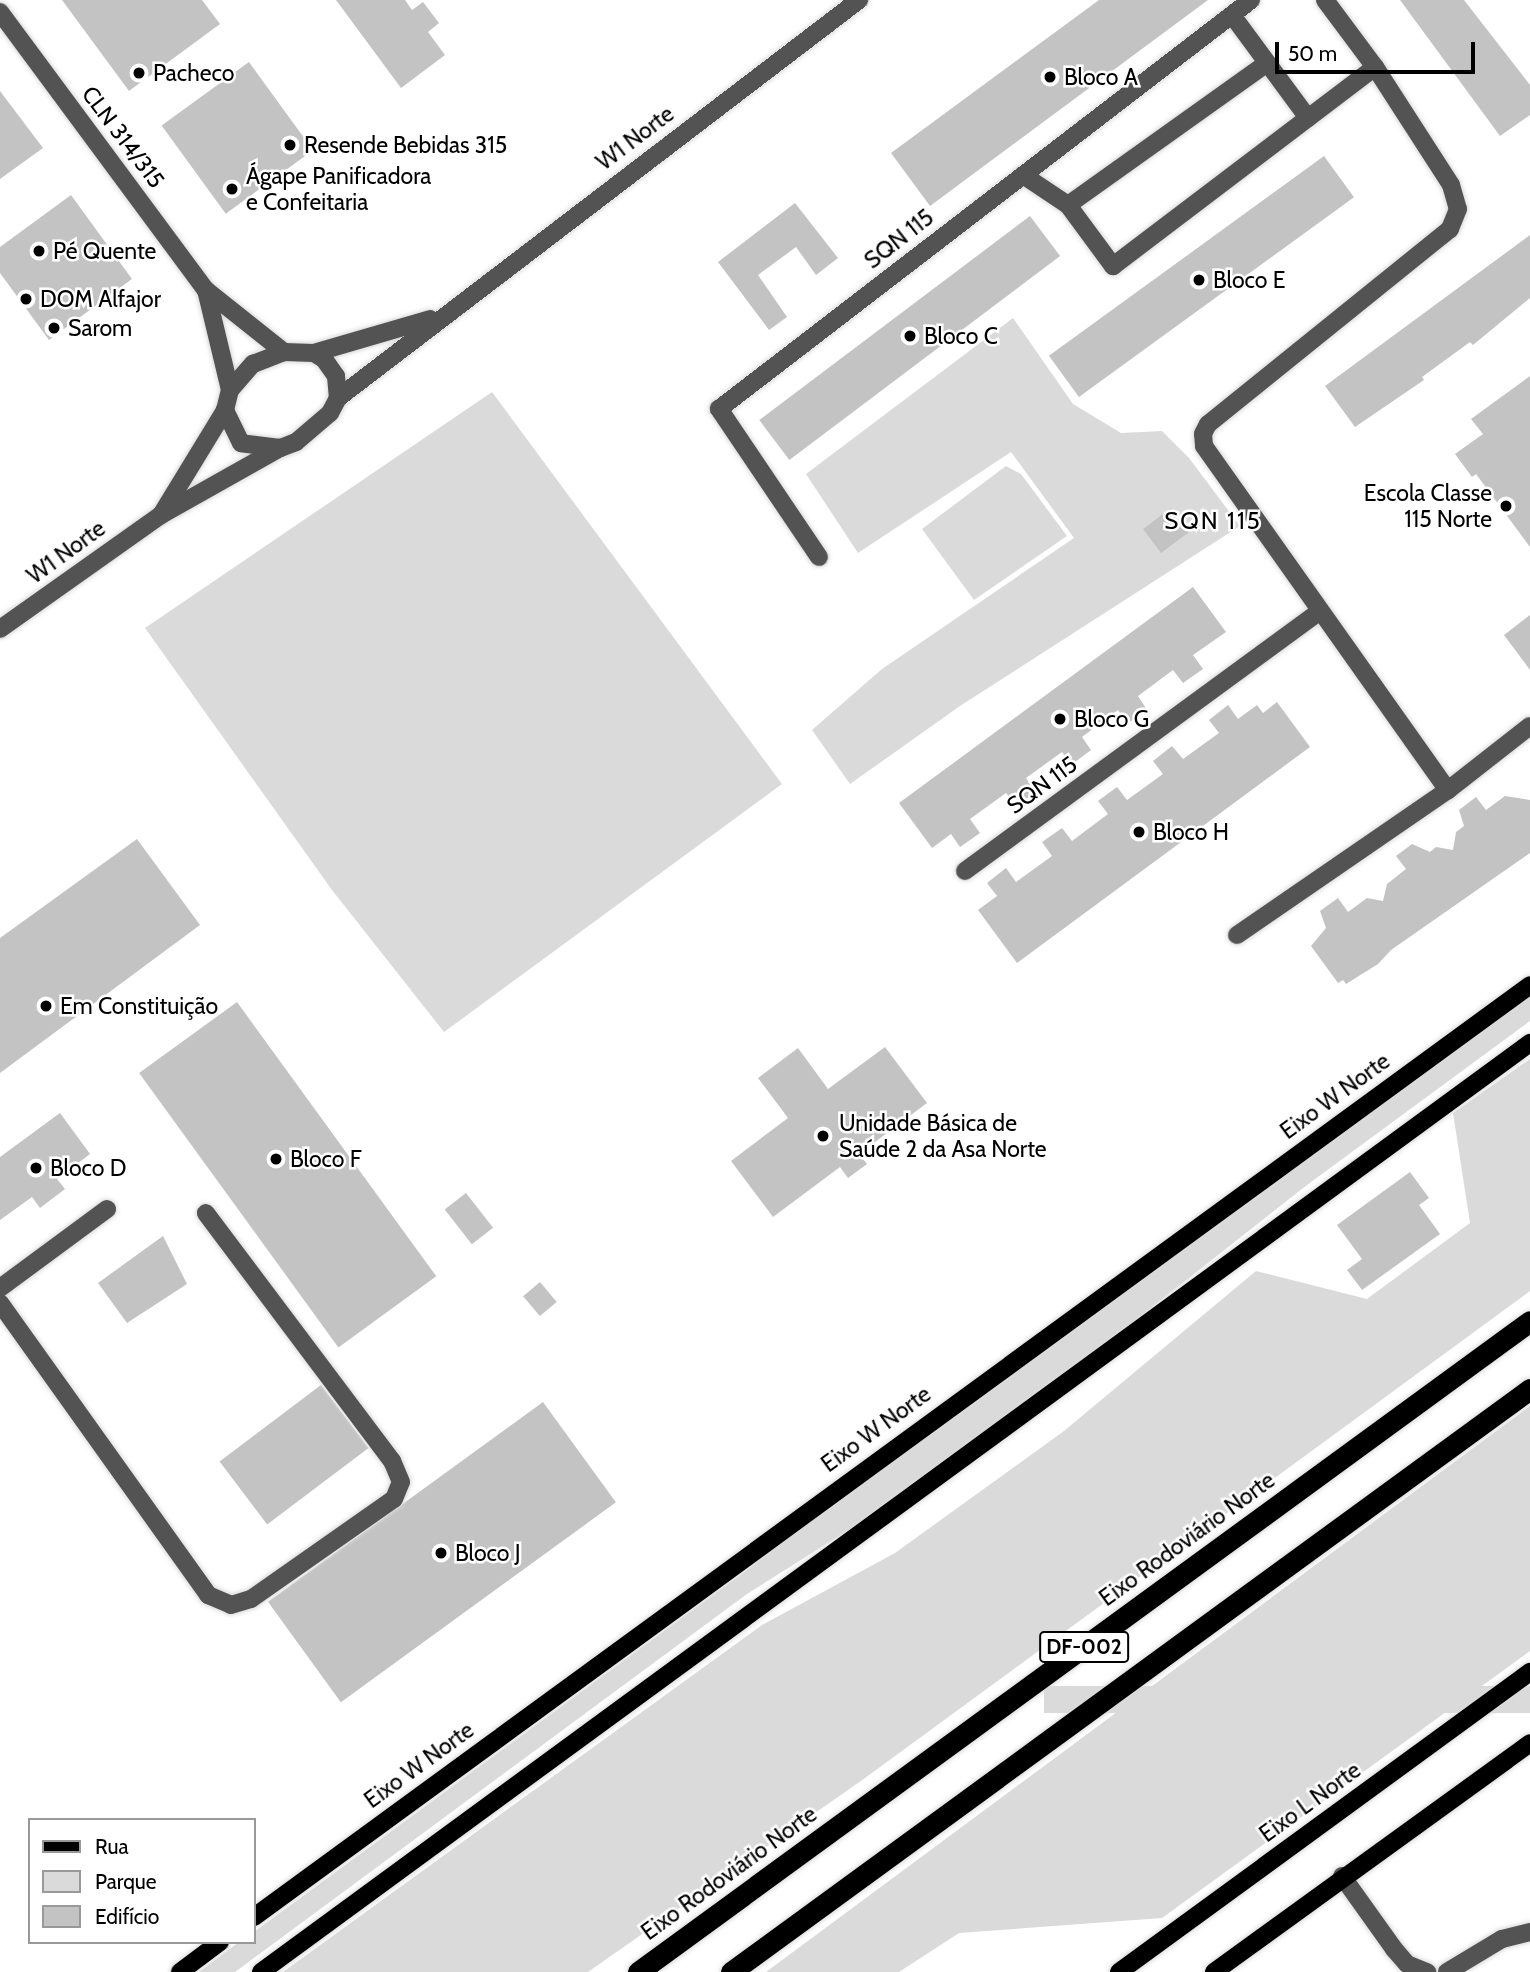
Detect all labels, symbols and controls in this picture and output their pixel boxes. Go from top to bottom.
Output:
scale bar [1278,28,1478,72]
text: 50 m [1288,41,1337,66]
place label: Pacheco [153,59,234,87]
place label: Bloco A [1064,63,1138,91]
marker: Pacheco [131,65,147,81]
marker: Bloco A [1042,69,1058,85]
street label: CLN 314/315 [76,81,170,193]
street label: W1 Norte [591,100,679,176]
place label: Resende Bebidas 315 [304,131,507,159]
marker: Resende Bebidas 315 [282,137,298,153]
place label: Ágape Panificadora e Confeitaria [246,162,431,216]
marker: Ágape Panificadora e Confeitaria [224,181,240,197]
street label: SQN 115 [859,204,939,274]
place label: Pé Quente [53,237,156,265]
marker: Pé Quente [31,243,47,259]
place label: Bloco E [1213,266,1285,294]
marker: Bloco E [1191,272,1207,288]
place label: DOM Alfajor [40,285,161,313]
marker: DOM Alfajor [18,291,34,307]
place label: Sarom [68,314,132,342]
marker: Sarom [46,320,62,336]
place label: Bloco C [924,322,998,350]
marker: Bloco C [902,328,918,344]
place label: Escola Classe 115 Norte [1364,479,1492,533]
marker: Escola Classe 115 Norte [1498,498,1514,514]
district label: SQN 115 [1165,507,1261,535]
street label: W1 Norte [22,514,110,590]
place label: Bloco G [1074,705,1149,733]
marker: Bloco G [1052,711,1068,727]
street label: SQN 115 [1002,750,1082,820]
place label: Bloco H [1153,818,1229,846]
marker: Bloco H [1131,824,1147,840]
place label: Em Constituição [60,992,218,1020]
marker: Em Constituição [38,998,54,1014]
street label: Eixo W Norte [1275,1047,1395,1145]
place label: Unidade Básica de Saúde 2 da Asa Norte [839,1109,1047,1163]
marker: Unidade Básica de Saúde 2 da Asa Norte [813,1126,833,1146]
place label: Bloco F [290,1145,362,1173]
marker: Bloco F [268,1151,284,1167]
place label: Bloco D [50,1154,126,1182]
marker: Bloco D [28,1160,44,1176]
street label: Eixo W Norte [816,1380,936,1478]
street label: Eixo Rodoviário Norte [1094,1466,1280,1612]
place label: Bloco J [455,1539,521,1567]
marker: Bloco J [433,1545,449,1561]
road number: DF-002 [1038,1630,1130,1664]
street label: Eixo W Norte [359,1716,479,1814]
street label: Eixo L Norte [1254,1756,1366,1848]
street label: Eixo Rodoviário Norte [636,1800,822,1946]
legend [28,1818,256,1944]
text: Rua [95,1834,129,1859]
text: Parque [95,1869,157,1894]
text: Edifício [95,1904,159,1929]

